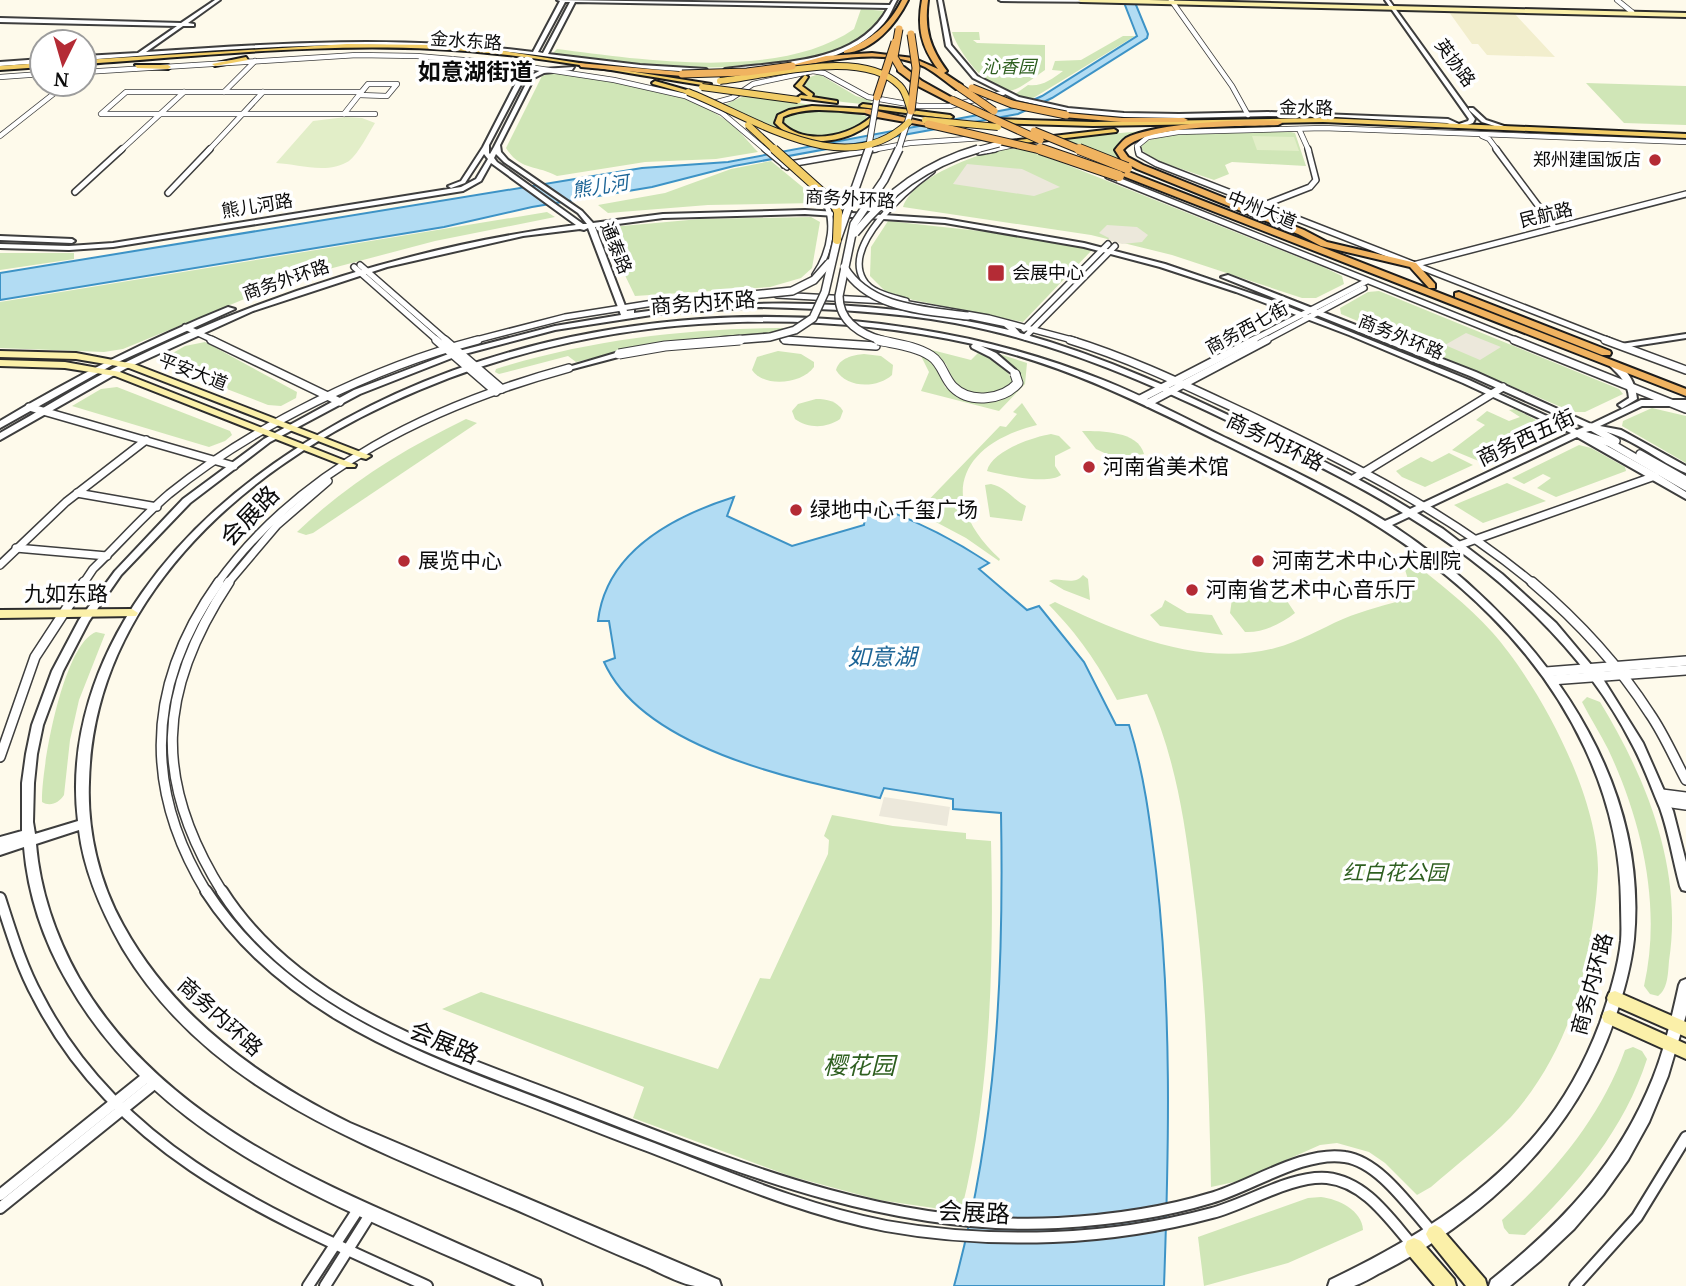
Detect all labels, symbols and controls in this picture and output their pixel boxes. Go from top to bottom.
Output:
street label: 金水东路 [429,26,503,54]
north arrow [28,28,98,98]
street label: 英协路 [1430,34,1481,91]
park label: 沁香园 [982,54,1039,78]
district label: 如意湖街道 [418,55,533,87]
text: N [53,66,70,94]
street label: 金水路 [1279,95,1333,119]
place label: 郑州建国饭店 [1533,147,1641,171]
marker: 郑州建国饭店 [1647,152,1663,168]
water label: 熊儿河 [570,168,634,203]
street label: 商务外环路 [804,184,896,212]
street label: 中州大道 [1225,184,1300,234]
street label: 熊儿河路 [219,188,294,222]
street label: 民航路 [1517,196,1575,232]
street label: 通泰路 [596,218,638,277]
street label: 商务外环路 [239,253,332,305]
place label: 会展中心 [1012,260,1084,284]
marker: 会展中心 [986,263,1006,283]
street label: 商务内环路 [650,284,756,320]
street label: 商务西七街 [1201,295,1292,359]
street label: 商务外环路 [1355,308,1448,364]
street label: 平安大道 [155,347,231,395]
street label: 商务西五街 [1472,402,1579,472]
street label: 商务内环路 [1222,406,1329,477]
place label: 河南省美术馆 [1103,452,1229,480]
marker: 河南省美术馆 [1081,459,1097,475]
street label: 会展路 [212,478,286,552]
place label: 绿地中心千玺广场 [810,495,978,523]
marker: 绿地中心千玺广场 [788,502,804,518]
place label: 展览中心 [418,546,502,574]
place label: 河南艺术中心大剧院 [1272,546,1461,574]
marker: 展览中心 [396,553,412,569]
marker: 河南艺术中心大剧院 [1250,553,1266,569]
place label: 河南省艺术中心音乐厅 [1206,575,1416,603]
street label: 九如东路 [24,579,108,607]
marker: 河南省艺术中心音乐厅 [1184,582,1200,598]
water label: 如意湖 [848,640,920,672]
park label: 红白花公园 [1343,858,1450,886]
street label: 商务内环路 [1564,929,1618,1038]
street label: 商务内环路 [172,971,269,1062]
street label: 会展路 [405,1012,484,1071]
park label: 樱花园 [823,1048,898,1081]
street label: 会展路 [937,1193,1011,1230]

